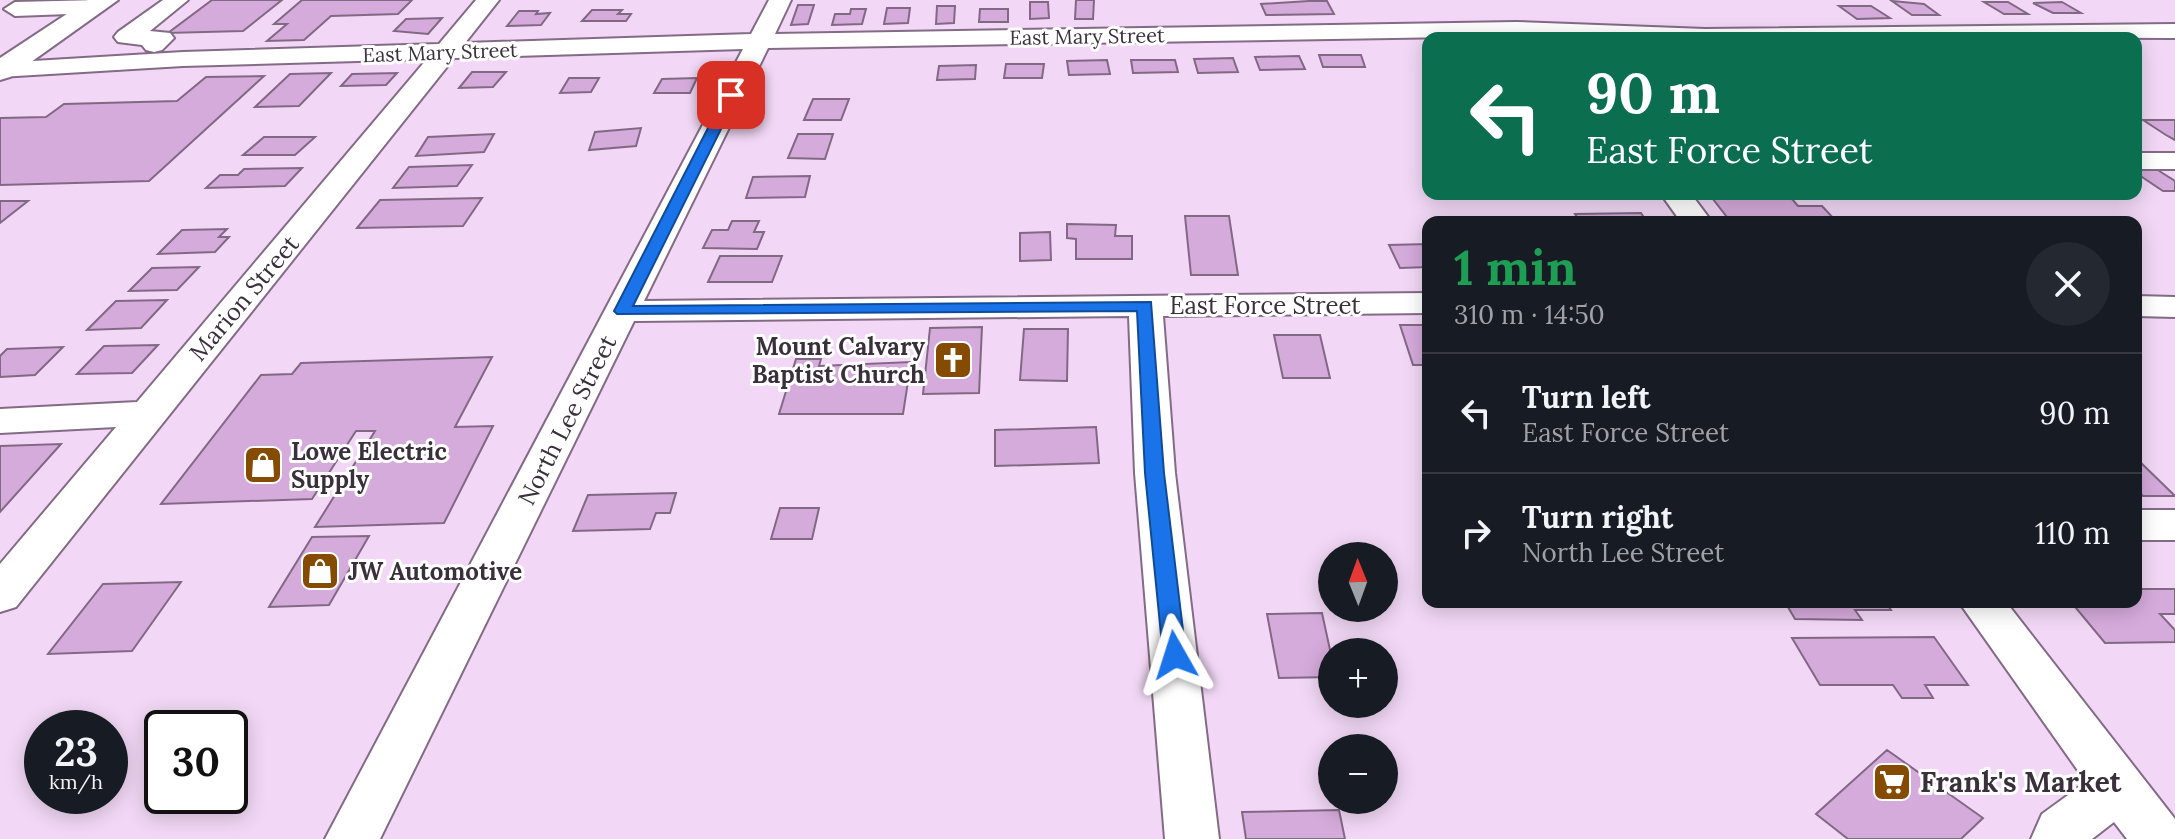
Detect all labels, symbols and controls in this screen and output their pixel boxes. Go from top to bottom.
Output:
street label: East Mary Street [1009,22,1165,50]
street label: East Mary Street [362,37,518,67]
text: 90 m [1586,57,1720,128]
pin [697,61,765,129]
icon: left [1454,64,1558,168]
icon: arrive [709,73,753,117]
text: East Force Street [1586,127,1873,173]
street label: Marion Street [182,228,306,367]
text: 1 min [1454,237,1577,298]
button: close [2026,242,2110,326]
street label: East Force Street [1169,290,1361,321]
text: 310 m · 14:50 [1454,298,1605,331]
street label: North Lee Street [511,329,624,510]
place label: Mount Calvary Baptist Church [752,331,926,390]
church icon: Mount Calvary Baptist Church [932,339,974,381]
text: Turn left [1522,378,1650,416]
icon: left [1454,391,1498,435]
text: 90 m [2039,394,2110,432]
text: East Force Street [1522,416,1729,449]
place label: Lowe Electric Supply [291,436,447,495]
shop icon: Lowe Electric Supply [242,444,284,486]
text: Turn right [1522,498,1673,536]
icon: right [1454,511,1498,555]
text: 110 m [2035,514,2110,552]
text: North Lee Street [1522,536,1724,569]
north arrow [1318,542,1398,622]
map controls [1318,542,1398,814]
shop icon: JW Automotive [299,550,341,592]
place label: JW Automotive [348,556,522,587]
position arrow [1133,613,1217,697]
button: + [1318,638,1398,718]
speed limit sign: 30 [144,710,248,814]
text: 23 [54,726,98,777]
button: − [1318,734,1398,814]
supermarket icon: Frank's Market [1871,761,1913,803]
place label: Frank's Market [1920,764,2122,800]
text: km/h [49,769,103,794]

